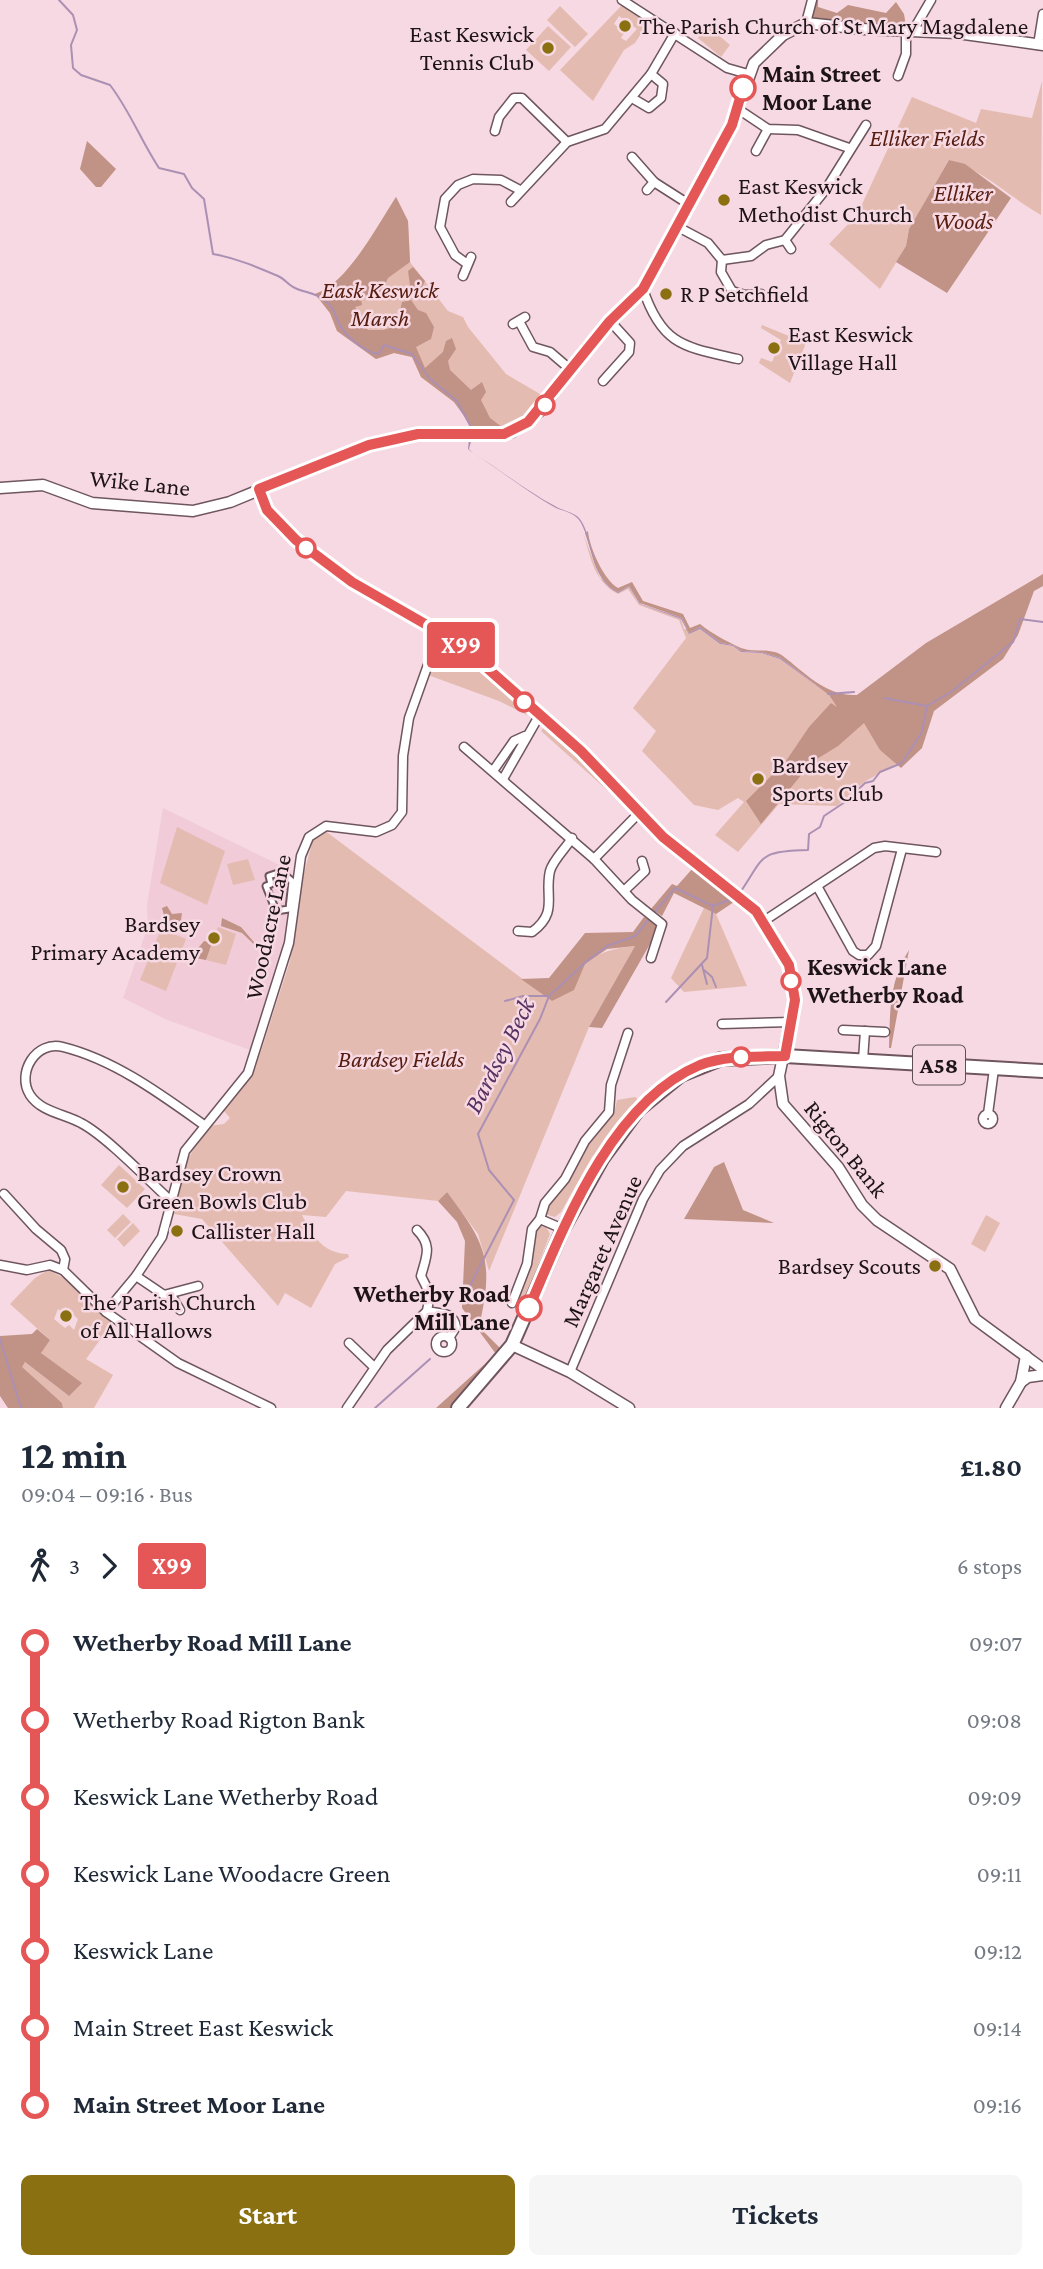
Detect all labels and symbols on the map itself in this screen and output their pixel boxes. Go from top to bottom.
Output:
place label: The Parish Church of St Mary Magdalene [639,12,1028,39]
marker: The Parish Church of St Mary Magdalene [617,18,633,34]
place label: East Keswick Tennis Club [409,20,535,75]
marker: East Keswick Tennis Club [540,40,556,56]
place label: Main Street Moor Lane [762,60,881,115]
marker: Main Street Moor Lane [730,75,756,101]
park label: Elliker Fields [869,124,985,151]
place label: East Keswick Methodist Church [738,172,913,227]
park label: Elliker Woods [933,179,994,234]
marker: East Keswick Methodist Church [716,192,732,208]
park label: Eask Keswick Marsh [322,276,440,331]
place label: R P Setchfield [680,280,809,307]
marker: R P Setchfield [658,286,674,302]
place label: East Keswick Village Hall [788,320,913,375]
marker: East Keswick Village Hall [766,340,782,356]
unlabelled marker [535,395,555,415]
street label: Wike Lane [89,464,192,501]
unlabelled marker [296,538,316,558]
line badge: X99 [421,622,501,668]
unlabelled marker [514,692,534,712]
place label: Bardsey Sports Club [772,751,883,806]
marker: Bardsey Sports Club [750,771,766,787]
street label: Woodacre Lane [239,852,296,1002]
place label: Bardsey Primary Academy [30,910,201,965]
marker: Bardsey Primary Academy [206,930,222,946]
place label: Keswick Lane Wetherby Road [806,953,964,1008]
marker: Keswick Lane Wetherby Road [781,971,801,991]
water label: Bardsey Beck [458,991,542,1118]
park label: Bardsey Fields [338,1045,465,1072]
road number: A58 [913,1046,965,1084]
unlabelled marker [731,1047,751,1067]
street label: Rigton Bank [799,1095,894,1203]
place label: Bardsey Crown Green Bowls Club [137,1159,307,1214]
street label: Margaret Avenue [556,1171,647,1331]
marker: Bardsey Crown Green Bowls Club [115,1179,131,1195]
place label: Callister Hall [191,1217,315,1244]
marker: Callister Hall [169,1223,185,1239]
place label: Bardsey Scouts [778,1252,921,1279]
marker: Bardsey Scouts [927,1258,943,1274]
place label: Wetherby Road Mill Lane [352,1280,510,1335]
place label: The Parish Church of All Hallows [80,1288,256,1343]
marker: Wetherby Road Mill Lane [516,1295,542,1321]
marker: The Parish Church of All Hallows [58,1308,74,1324]

